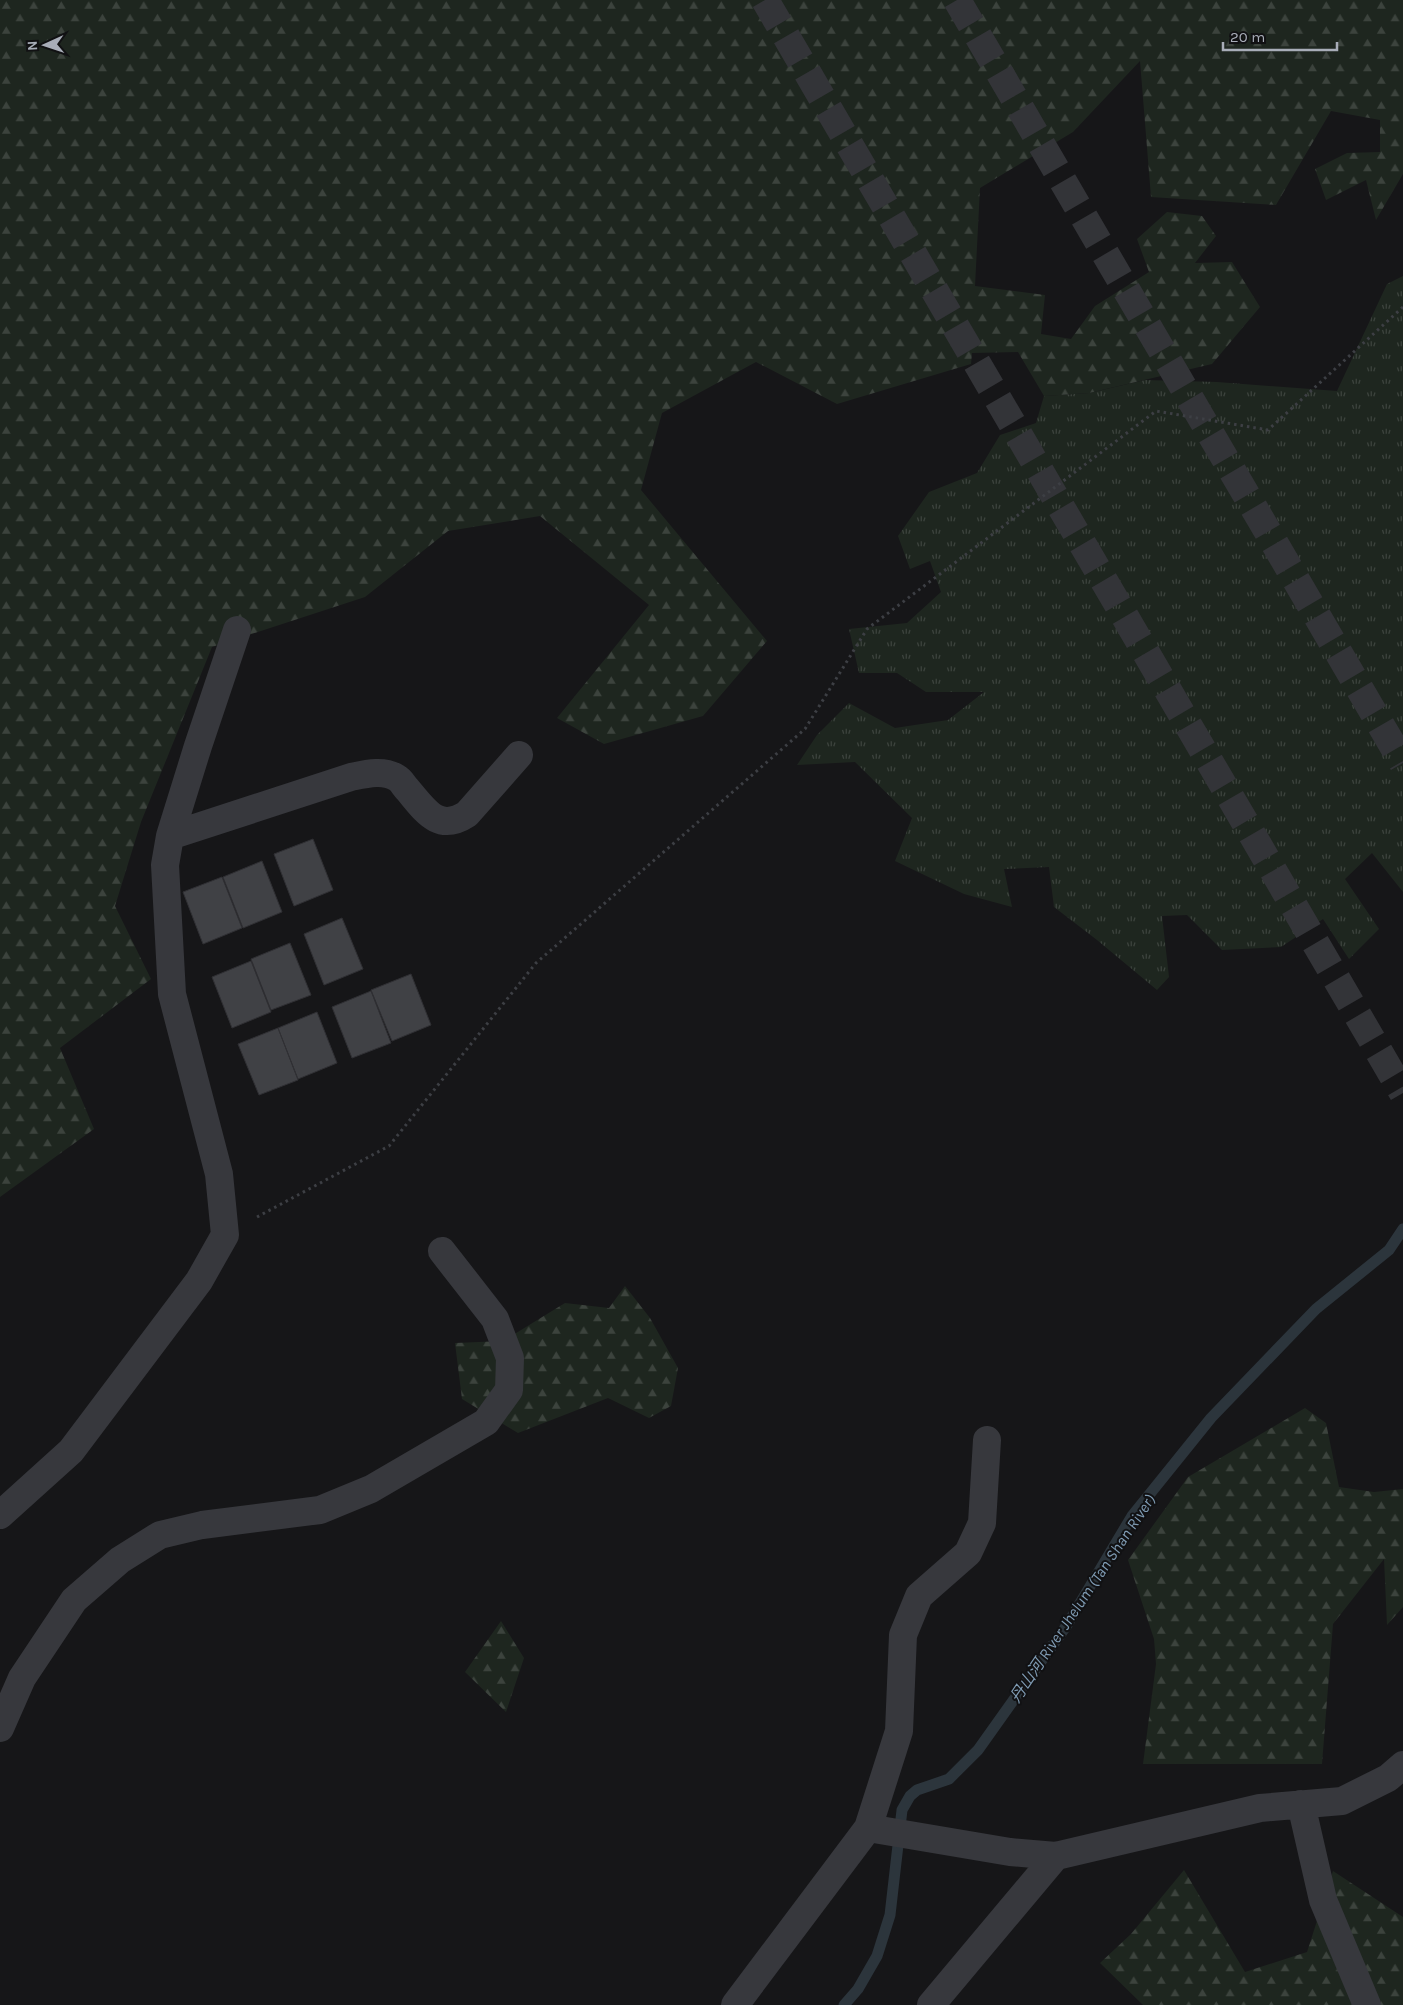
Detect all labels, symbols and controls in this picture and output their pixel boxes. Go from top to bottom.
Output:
north arrow [20,20,70,70]
scale bar [1223,20,1337,52]
text: 20 m [1230,28,1265,46]
text: N [24,40,41,51]
water label: 丹山河 River Jhelum (Tan Shan River) [1005,1491,1159,1706]

